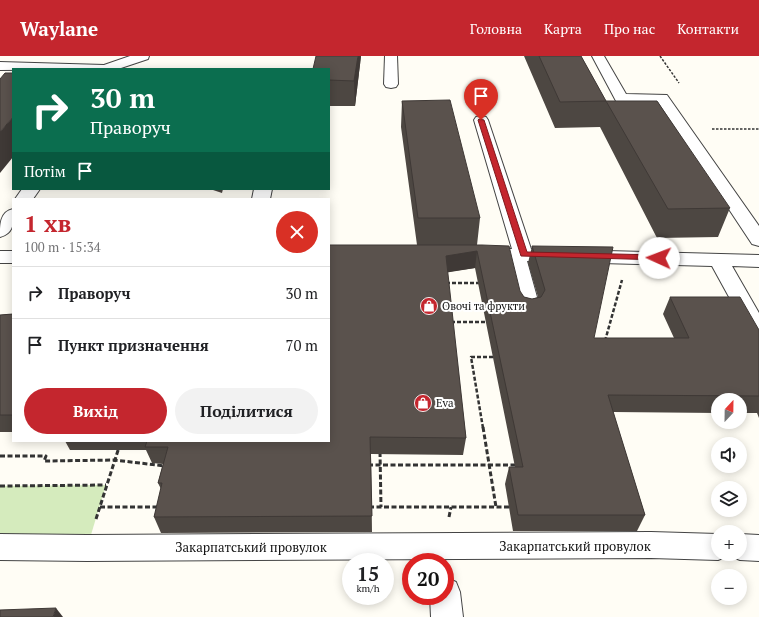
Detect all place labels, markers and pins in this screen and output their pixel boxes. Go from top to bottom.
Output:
pin [464,79,498,120]
shop icon: Овочі та фрукти [419,296,439,316]
place label: Овочі та фрукти [442,299,525,313]
shop icon: Eva [413,393,433,413]
place label: Eva [436,396,454,410]

